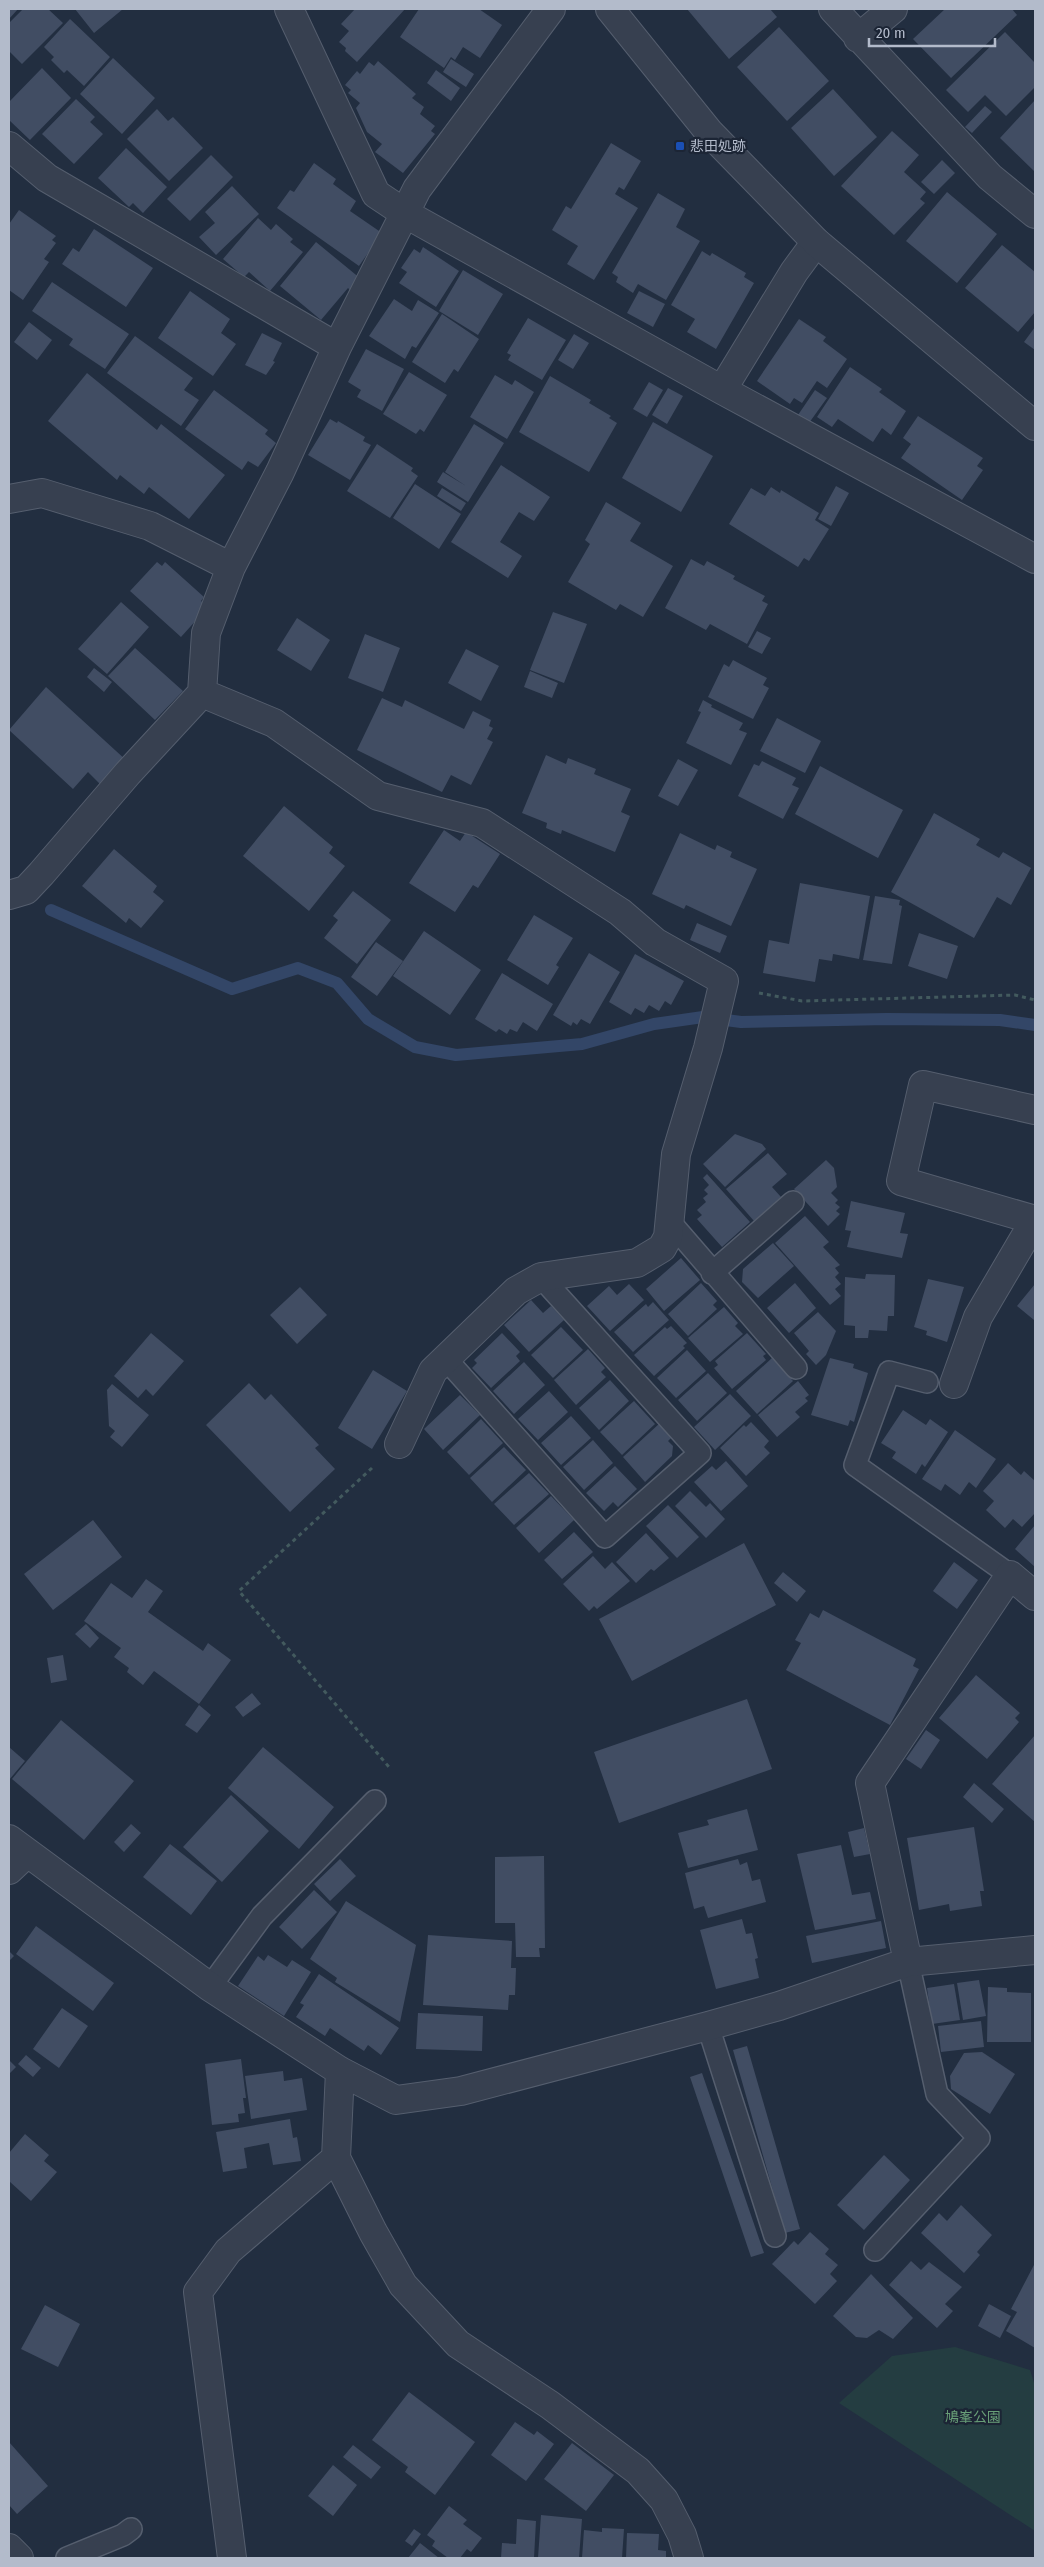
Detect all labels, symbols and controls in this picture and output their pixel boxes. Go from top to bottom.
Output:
scale bar [869,15,995,47]
text: 20 m [876,24,906,42]
place label: 悲田処跡 [690,138,746,155]
marker: 悲田処跡 [674,140,686,152]
park label: 鳩峯公園 [945,2409,1001,2426]

